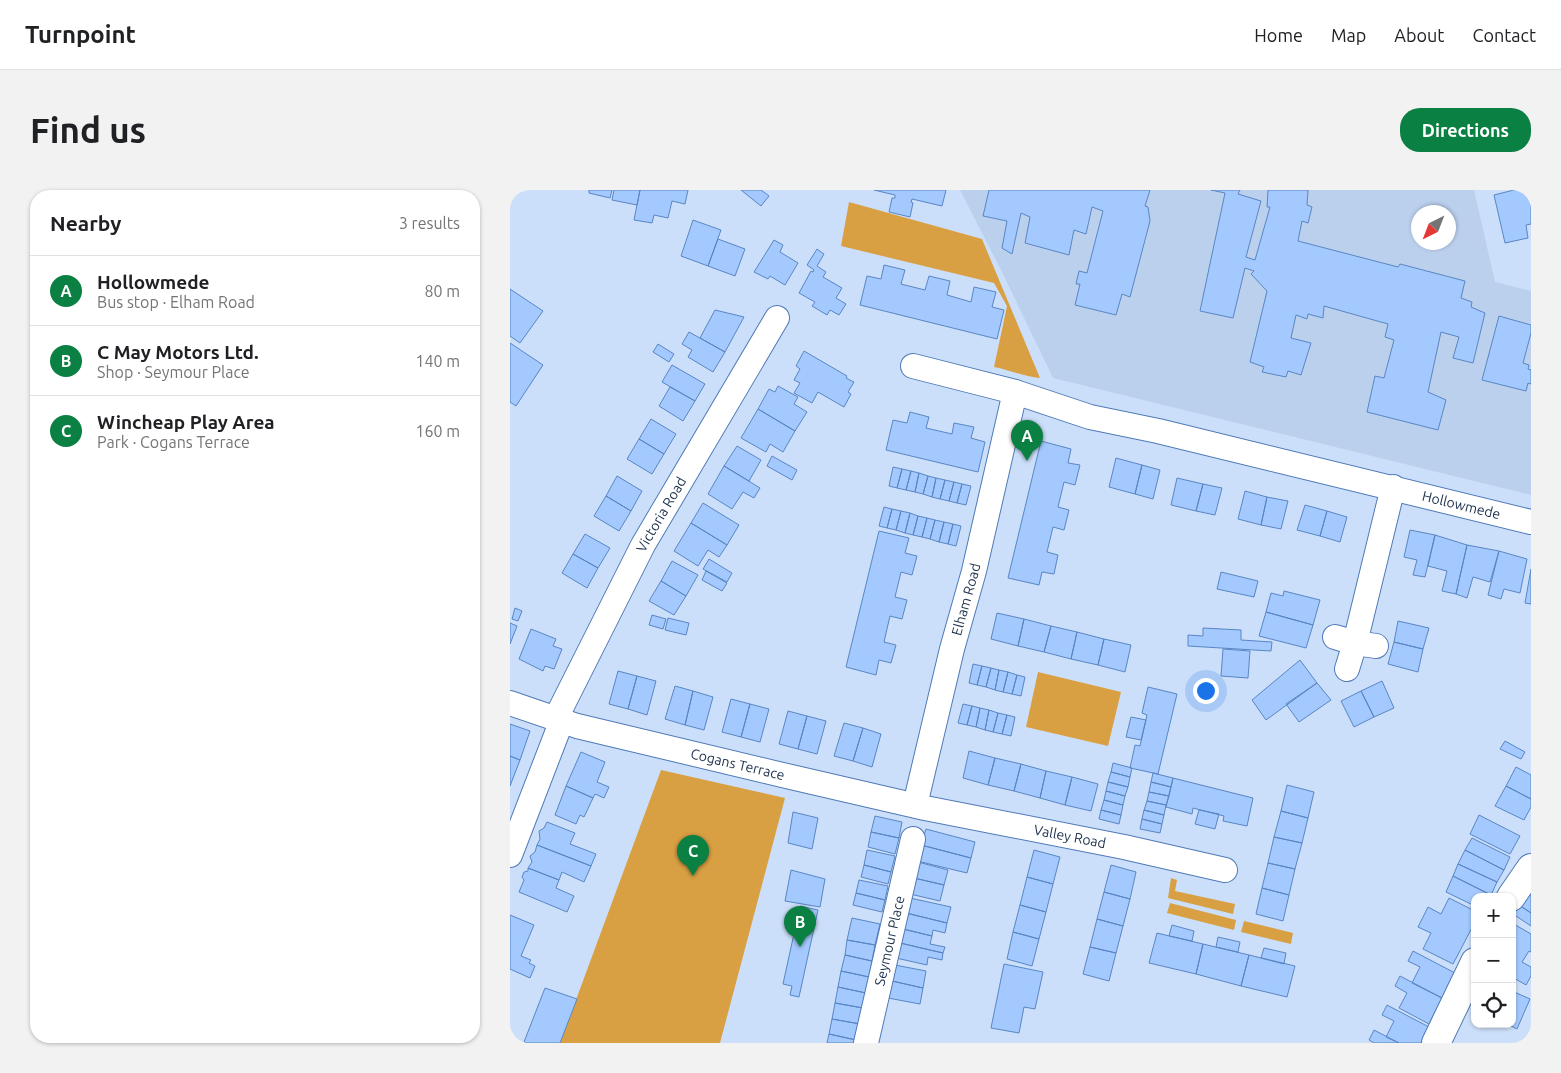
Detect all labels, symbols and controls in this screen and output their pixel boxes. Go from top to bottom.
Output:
text: Turnpoint [25,21,136,48]
text: Home [1254,25,1303,45]
text: Map [1331,25,1366,45]
text: About [1394,25,1444,45]
text: Contact [1472,25,1536,45]
button: Directions [1400,108,1531,152]
text: Find us [30,110,146,150]
north arrow [1411,205,1456,250]
text: Nearby [50,211,121,235]
text: 3 results [399,214,460,232]
text: Hollowmede [97,271,210,293]
text: A [60,282,72,300]
text: 80 m [424,282,460,300]
text: Bus stop · Elham Road [97,293,255,311]
text: C May Motors Ltd. [97,341,259,363]
text: B [61,352,71,370]
text: 140 m [415,352,460,370]
text: Shop · Seymour Place [97,363,250,381]
text: Wincheap Play Area [97,411,275,433]
pin: A [1011,420,1043,461]
text: C [61,422,71,440]
text: 160 m [415,422,460,440]
text: Park · Cogans Terrace [97,433,250,451]
street label: Victoria Road [633,474,689,555]
street label: Hollowmede [1421,488,1502,522]
street label: Elham Road [948,562,984,637]
your location [1193,678,1219,704]
street label: Cogans Terrace [689,745,786,783]
street label: Valley Road [1032,822,1107,851]
pin: C [677,835,709,876]
map controls [1471,893,1516,1028]
button: + [1471,893,1516,938]
street label: Seymour Place [871,894,908,987]
pin: B [784,906,816,947]
button: − [1471,938,1516,983]
button: locate [1471,983,1516,1028]

